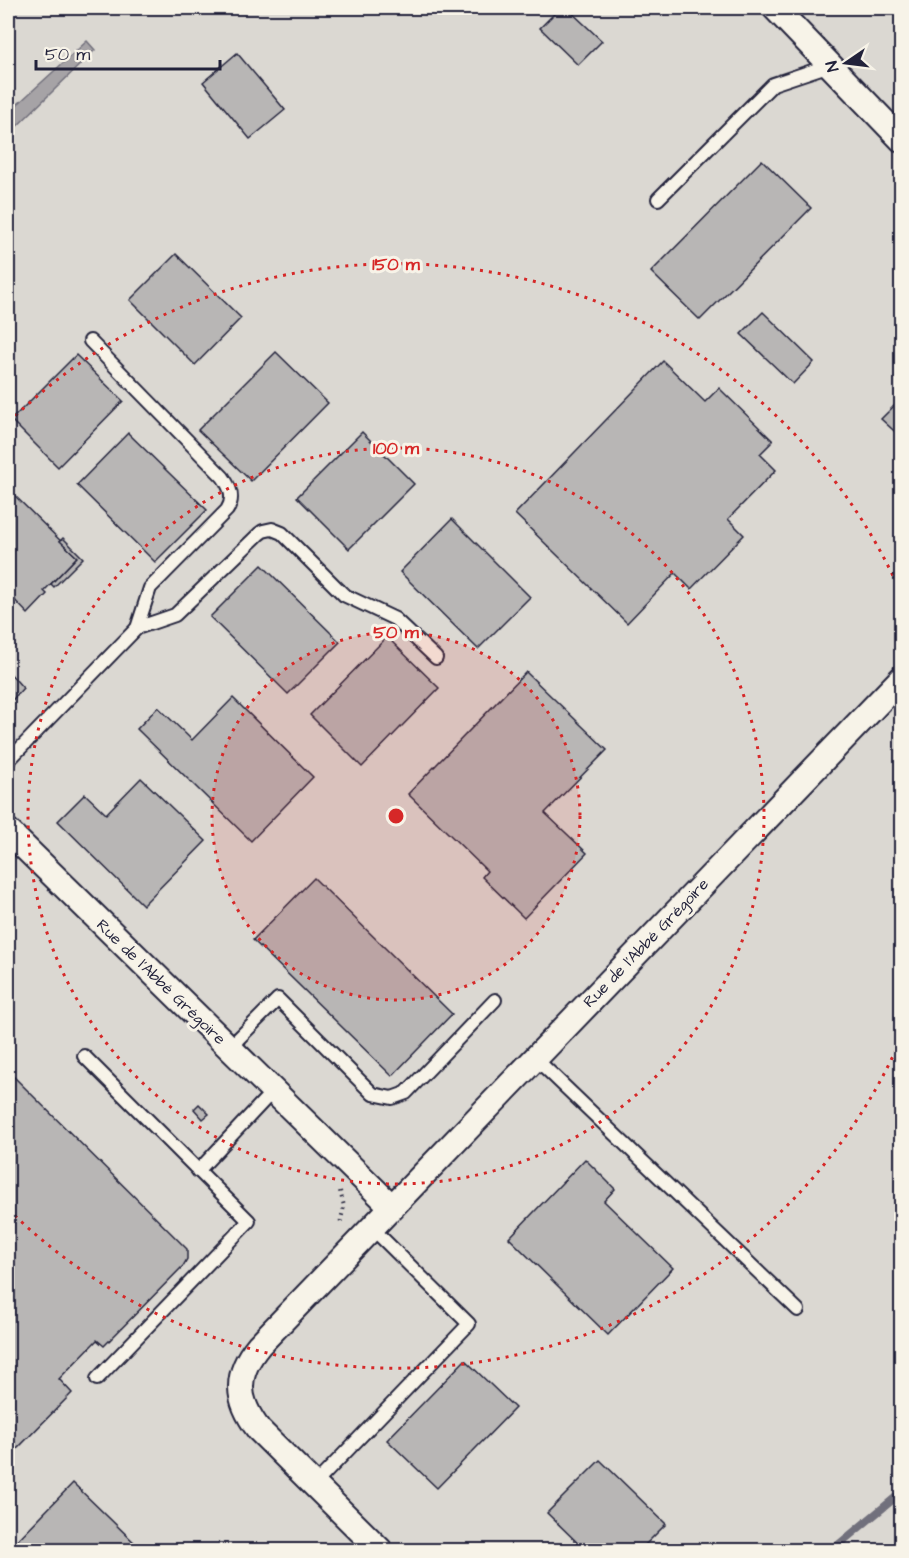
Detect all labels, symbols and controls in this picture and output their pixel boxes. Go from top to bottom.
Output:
scale bar [36,33,220,71]
north arrow [816,33,876,93]
text: 50 m [45,42,90,67]
text: N [821,59,844,74]
text: 150 m [372,252,421,277]
text: 100 m [373,436,420,461]
text: 50 m [373,620,420,645]
centre of rings [386,806,406,826]
street label: Rue de l'Abbé Grégoire [578,873,715,1013]
street label: Rue de l'Abbé Grégoire [91,914,231,1051]

